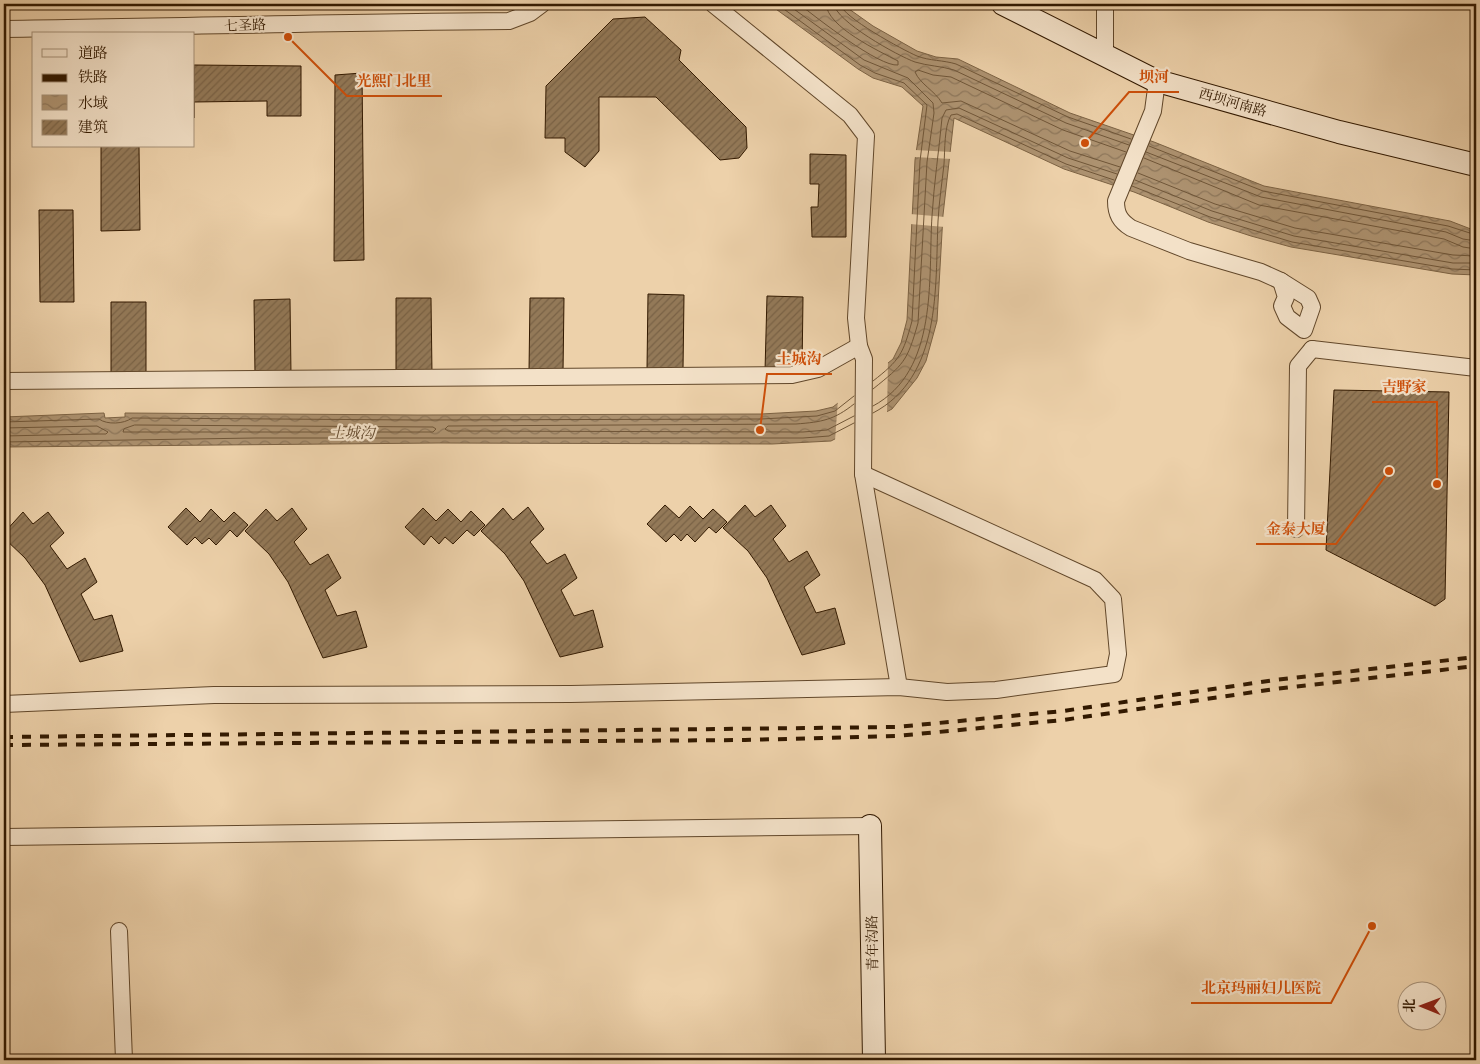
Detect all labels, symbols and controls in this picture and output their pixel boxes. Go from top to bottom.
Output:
street label: 七圣路 [224,15,266,35]
legend [32,32,195,148]
text: 道路 [78,43,108,62]
callout: 坝河 [1129,62,1179,92]
callout: 光熙门北里 [347,66,442,96]
text: 铁路 [78,67,108,86]
text: 坝河 [1139,67,1169,86]
text: 光熙门北里 [356,71,432,90]
street label: 西坝河南路 [1197,84,1269,120]
text: 水域 [78,93,108,112]
text: 建筑 [78,117,108,136]
callout: 土城沟 [767,344,832,374]
text: 土城沟 [776,349,822,368]
callout: 吉野家 [1372,372,1437,402]
text: 吉野家 [1381,377,1427,396]
water label: 土城沟 [329,423,376,442]
callout: 金泰大厦 [1256,514,1336,544]
text: 金泰大厦 [1266,519,1326,538]
street label: 青年沟路 [863,915,881,971]
callout: 北京玛丽妇儿医院 [1191,973,1331,1003]
text: 北京玛丽妇儿医院 [1201,978,1321,997]
north arrow [1398,982,1448,1032]
text: 北 [1400,999,1418,1013]

